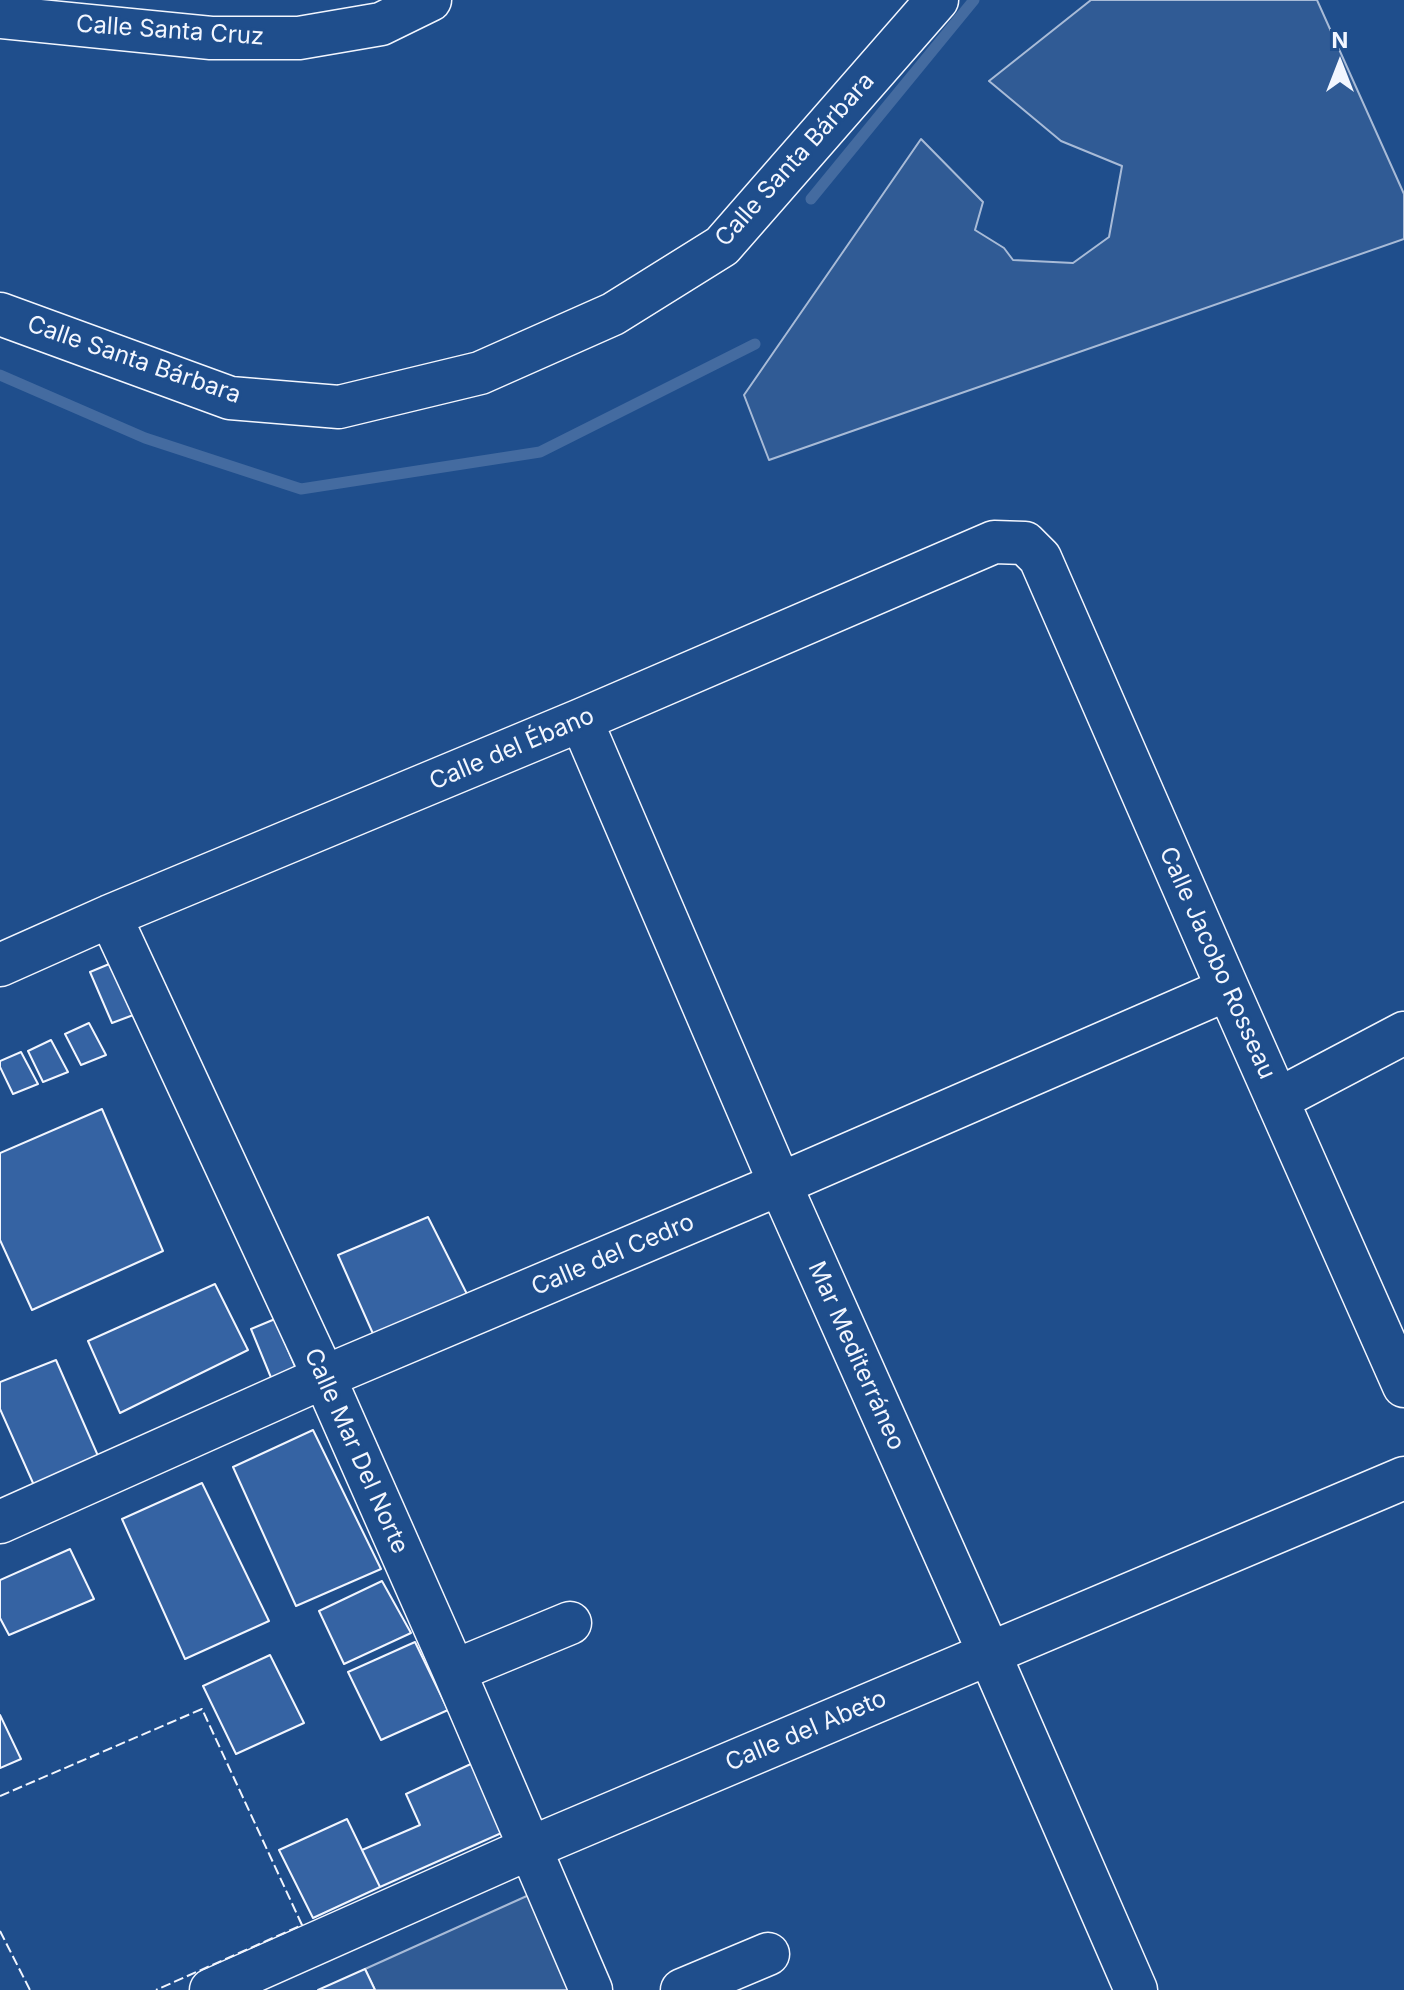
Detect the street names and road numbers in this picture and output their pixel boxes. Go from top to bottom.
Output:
street label: Calle Santa Cruz [75,10,265,52]
street label: Calle Santa Bárbara [709,67,881,253]
street label: Calle Santa Bárbara [23,310,245,410]
street label: Calle del Ébano [425,701,599,797]
street label: Calle Jacobo Rosseau [1153,842,1281,1084]
street label: Calle del Cedro [527,1208,699,1302]
street label: Mar Mediterráneo [802,1257,910,1455]
street label: Calle Mar Del Norte [298,1344,414,1558]
street label: Calle del Abeto [721,1684,891,1778]

